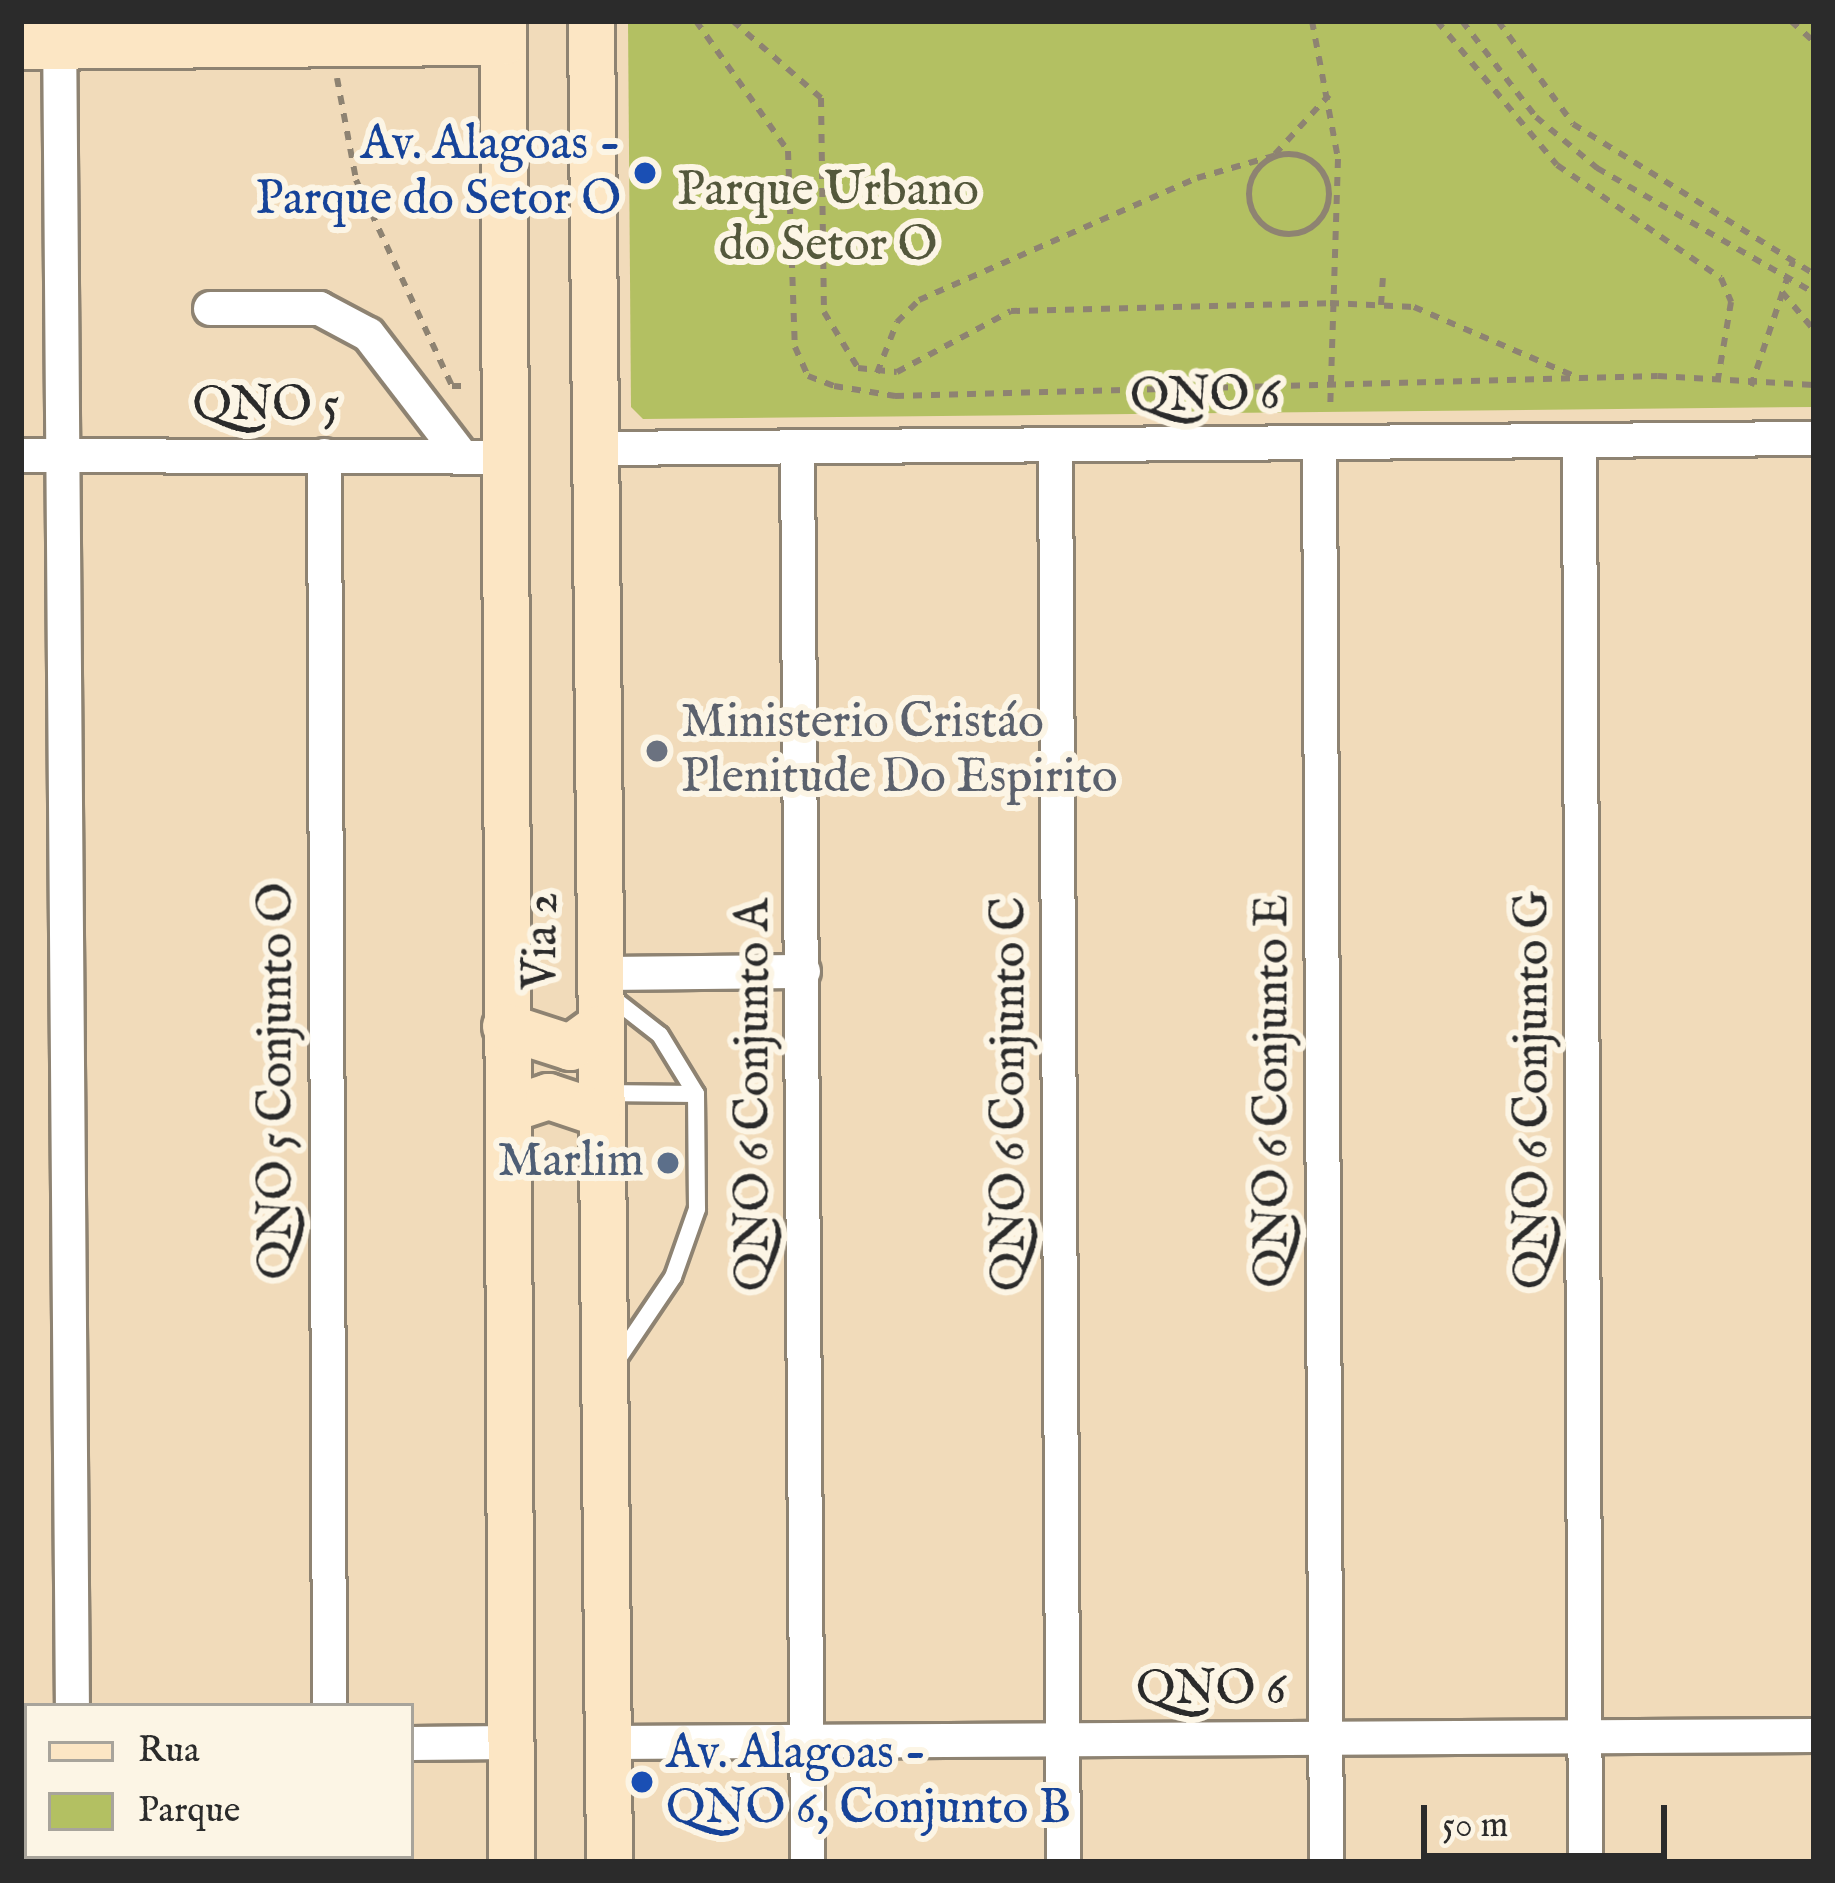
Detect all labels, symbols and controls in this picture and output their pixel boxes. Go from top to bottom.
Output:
place label: Av. Alagoas - Parque do Setor O [256,116,621,229]
marker: Av. Alagoas - Parque do Setor O [632,160,658,186]
park label: Parque Urbano do Setor O [677,162,979,275]
street label: QNO 6 [1130,367,1280,427]
street label: QNO 5 [192,378,340,436]
place label: Ministerio Cristáo Plenitude Do Espirito [681,694,1118,807]
marker: Ministerio Cristáo Plenitude Do Espirito [644,738,670,764]
street label: QNO 5 Conjunto O [249,882,307,1280]
street label: QNO 6 Conjunto G [1505,891,1563,1289]
street label: Via 2 [513,892,573,990]
street label: QNO 6 Conjunto E [1245,894,1303,1288]
street label: QNO 6 Conjunto C [982,897,1040,1291]
street label: QNO 6 Conjunto A [726,899,784,1291]
place label: Marlim [497,1134,644,1192]
marker: Marlim [655,1150,681,1176]
street label: QNO 6 [1136,1662,1286,1720]
legend [24,1703,414,1859]
place label: Av. Alagoas - QNO 6, Conjunto B [666,1725,1071,1838]
text: Rua [138,1728,199,1774]
marker: Av. Alagoas - QNO 6, Conjunto B [629,1769,655,1795]
scale bar [1427,1781,1673,1855]
text: Parque [138,1788,240,1834]
text: 50 m [1442,1803,1508,1849]

